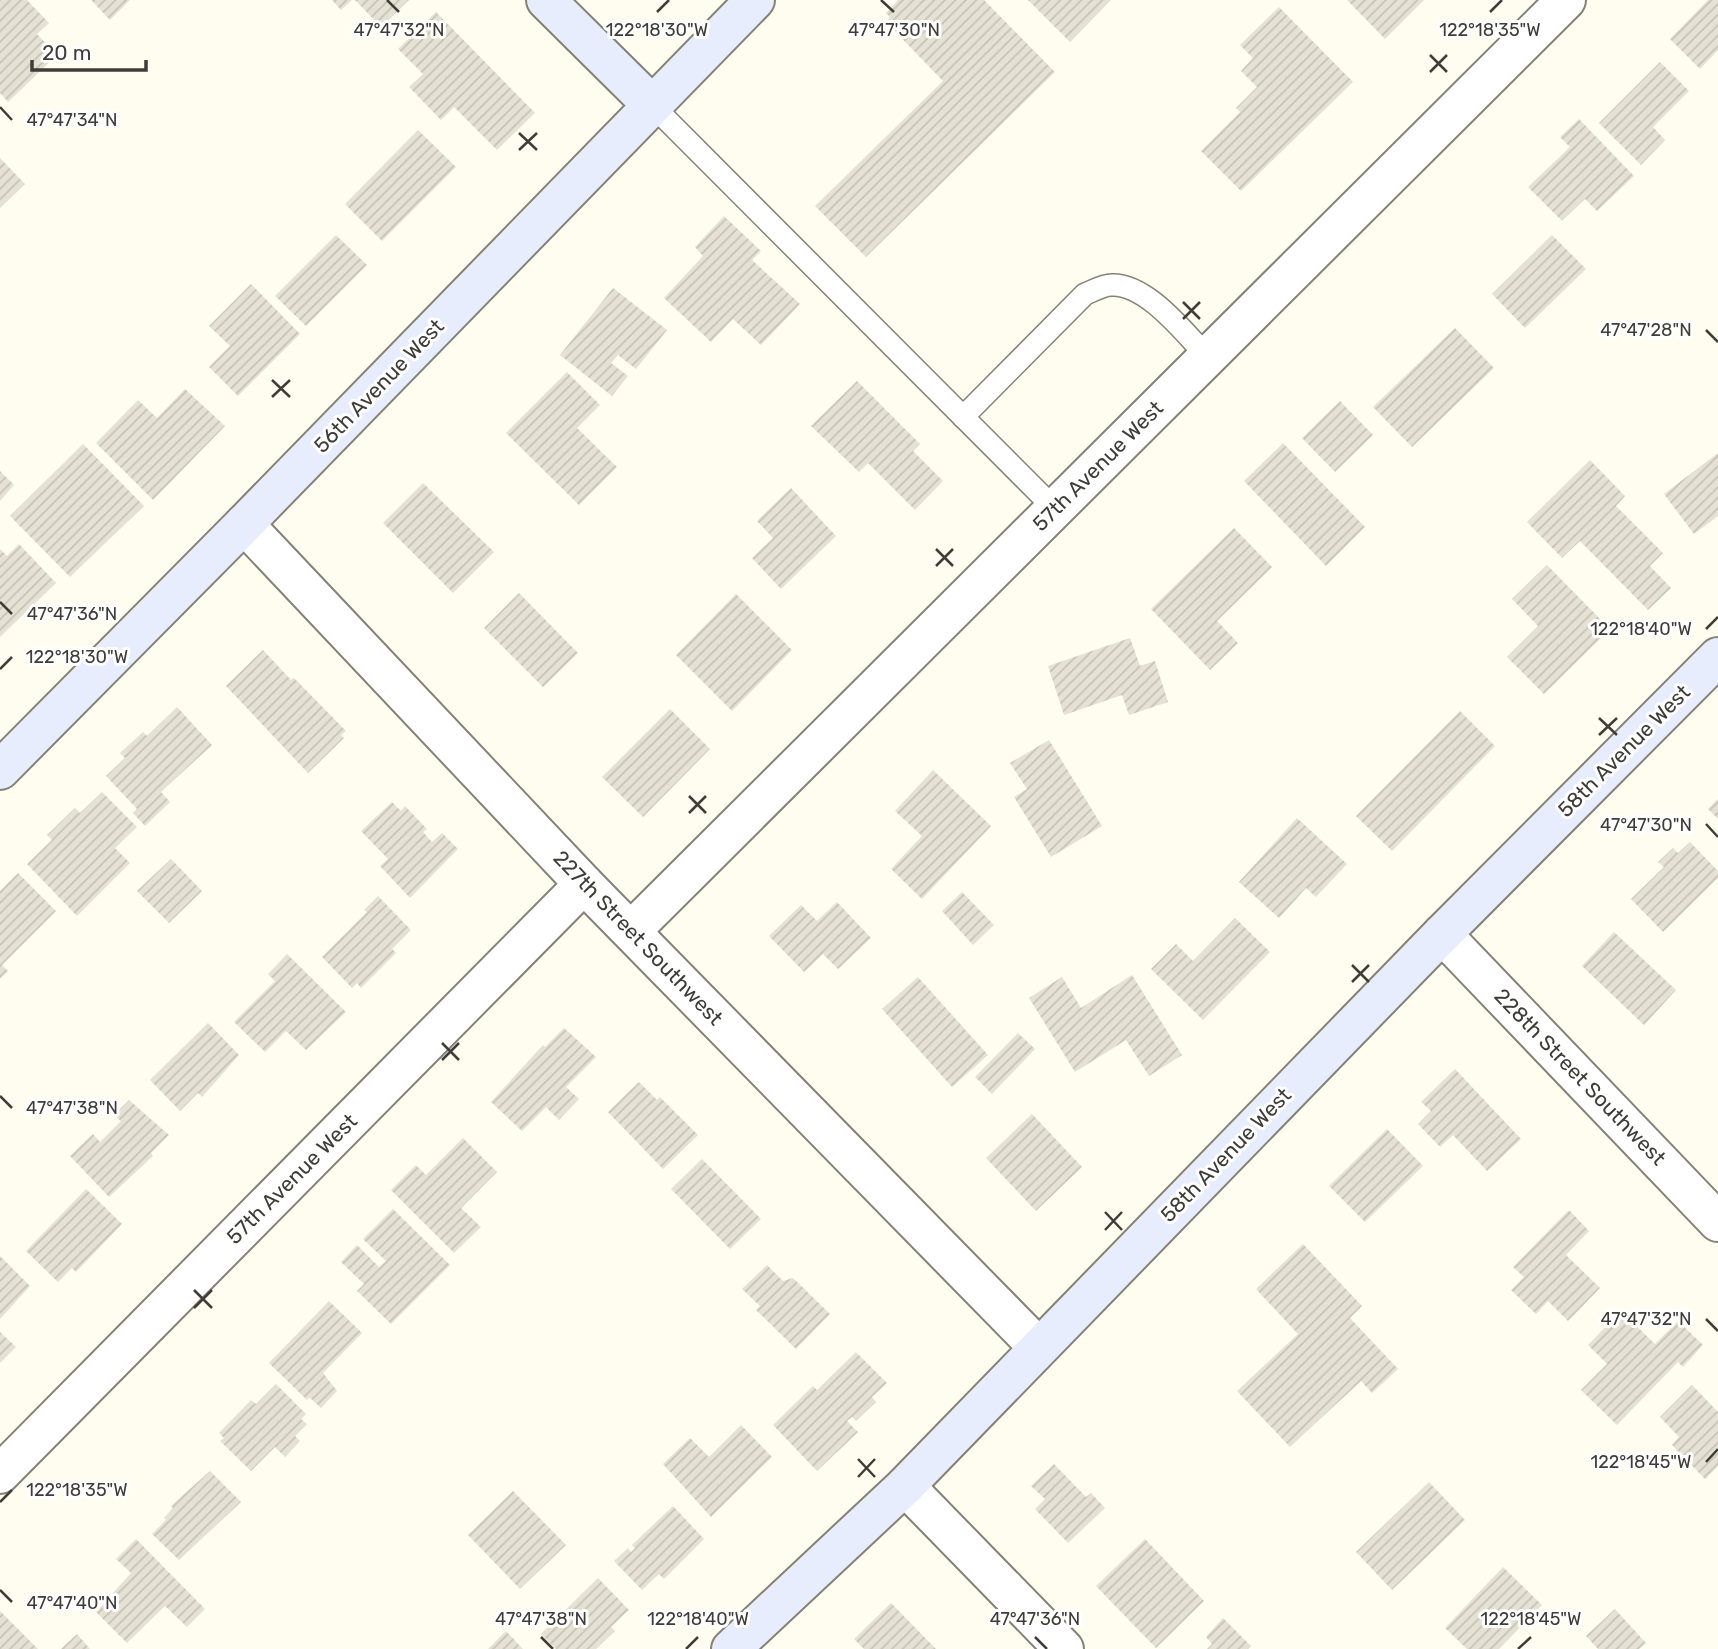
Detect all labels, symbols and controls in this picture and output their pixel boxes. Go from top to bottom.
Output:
text: 47°47'32"N [354,19,444,41]
text: 122°18'30"W [606,19,708,41]
text: 47°47'30"N [848,19,940,41]
text: 122°18'35"W [1439,19,1541,41]
scale bar [32,28,145,72]
text: 20 m [42,40,91,65]
text: 47°47'34"N [26,109,118,131]
street label: 56th Avenue West [308,314,449,458]
text: 47°47'28"N [1600,319,1692,341]
street label: 57th Avenue West [1027,395,1168,536]
text: 47°47'36"N [27,603,117,625]
text: 122°18'40"W [1590,618,1692,640]
text: 122°18'30"W [26,646,128,668]
street label: 58th Avenue West [1552,679,1695,822]
text: 47°47'30"N [1600,814,1692,836]
street label: 227th Street Southwest [548,845,728,1030]
street label: 228th Street Southwest [1489,983,1671,1170]
street label: 58th Avenue West [1155,1082,1296,1227]
text: 47°47'38"N [26,1097,118,1119]
street label: 57th Avenue West [221,1108,362,1249]
text: 47°47'32"N [1601,1308,1691,1330]
text: 122°18'45"W [1591,1451,1691,1473]
text: 122°18'35"W [26,1479,128,1501]
text: 47°47'40"N [26,1592,118,1614]
text: 47°47'38"N [495,1608,587,1630]
text: 122°18'40"W [647,1608,749,1630]
text: 47°47'36"N [990,1608,1080,1630]
text: 122°18'45"W [1481,1608,1581,1630]

